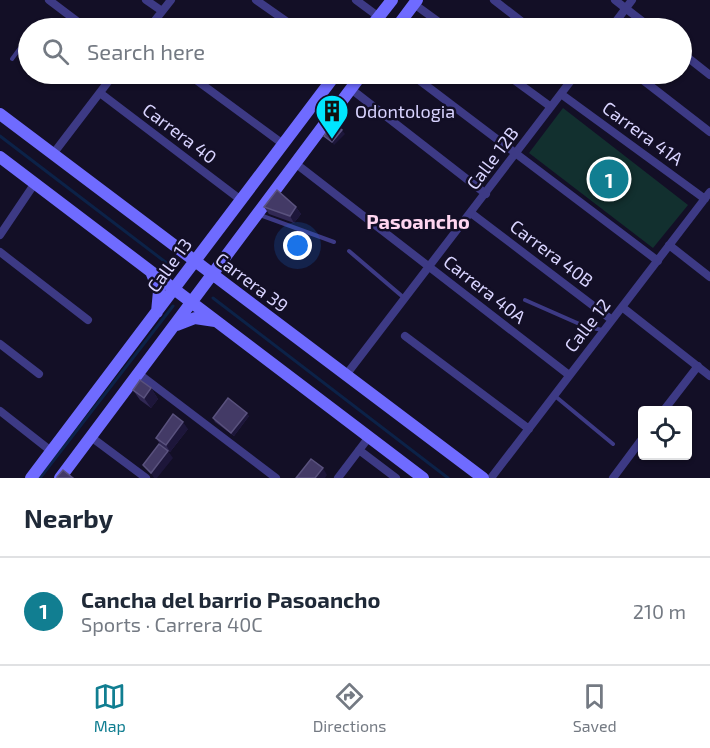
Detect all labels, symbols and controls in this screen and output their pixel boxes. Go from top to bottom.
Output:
search box [18,18,692,84]
icon: search [39,35,72,68]
text: Search here [87,38,205,64]
building icon: Odontologia [314,93,350,140]
street label: Carrera 41A [598,96,688,170]
street label: Carrera 40 [139,98,221,168]
place label: Odontologia [355,100,455,122]
street label: Calle 12B [461,122,523,194]
pin: 1 [590,156,628,201]
district label: Pasoancho [366,209,470,233]
street label: Carrera 40B [506,215,598,291]
your location [283,231,312,260]
street label: Calle 13 [142,234,196,296]
street label: Carrera 39 [211,248,293,316]
street label: Carrera 40A [440,250,531,328]
street label: Calle 12 [559,294,615,356]
map controls [638,406,692,460]
button: locate [638,406,692,460]
text: Nearby [24,502,113,533]
text: Cancha del barrio Pasoancho [81,586,381,612]
text: 1 [39,599,48,623]
text: 210 m [633,599,686,623]
text: Sports · Carrera 40C [81,612,263,636]
tab: Map [93,680,126,735]
tab: Directions [313,680,386,735]
tab: Saved [573,680,617,735]

